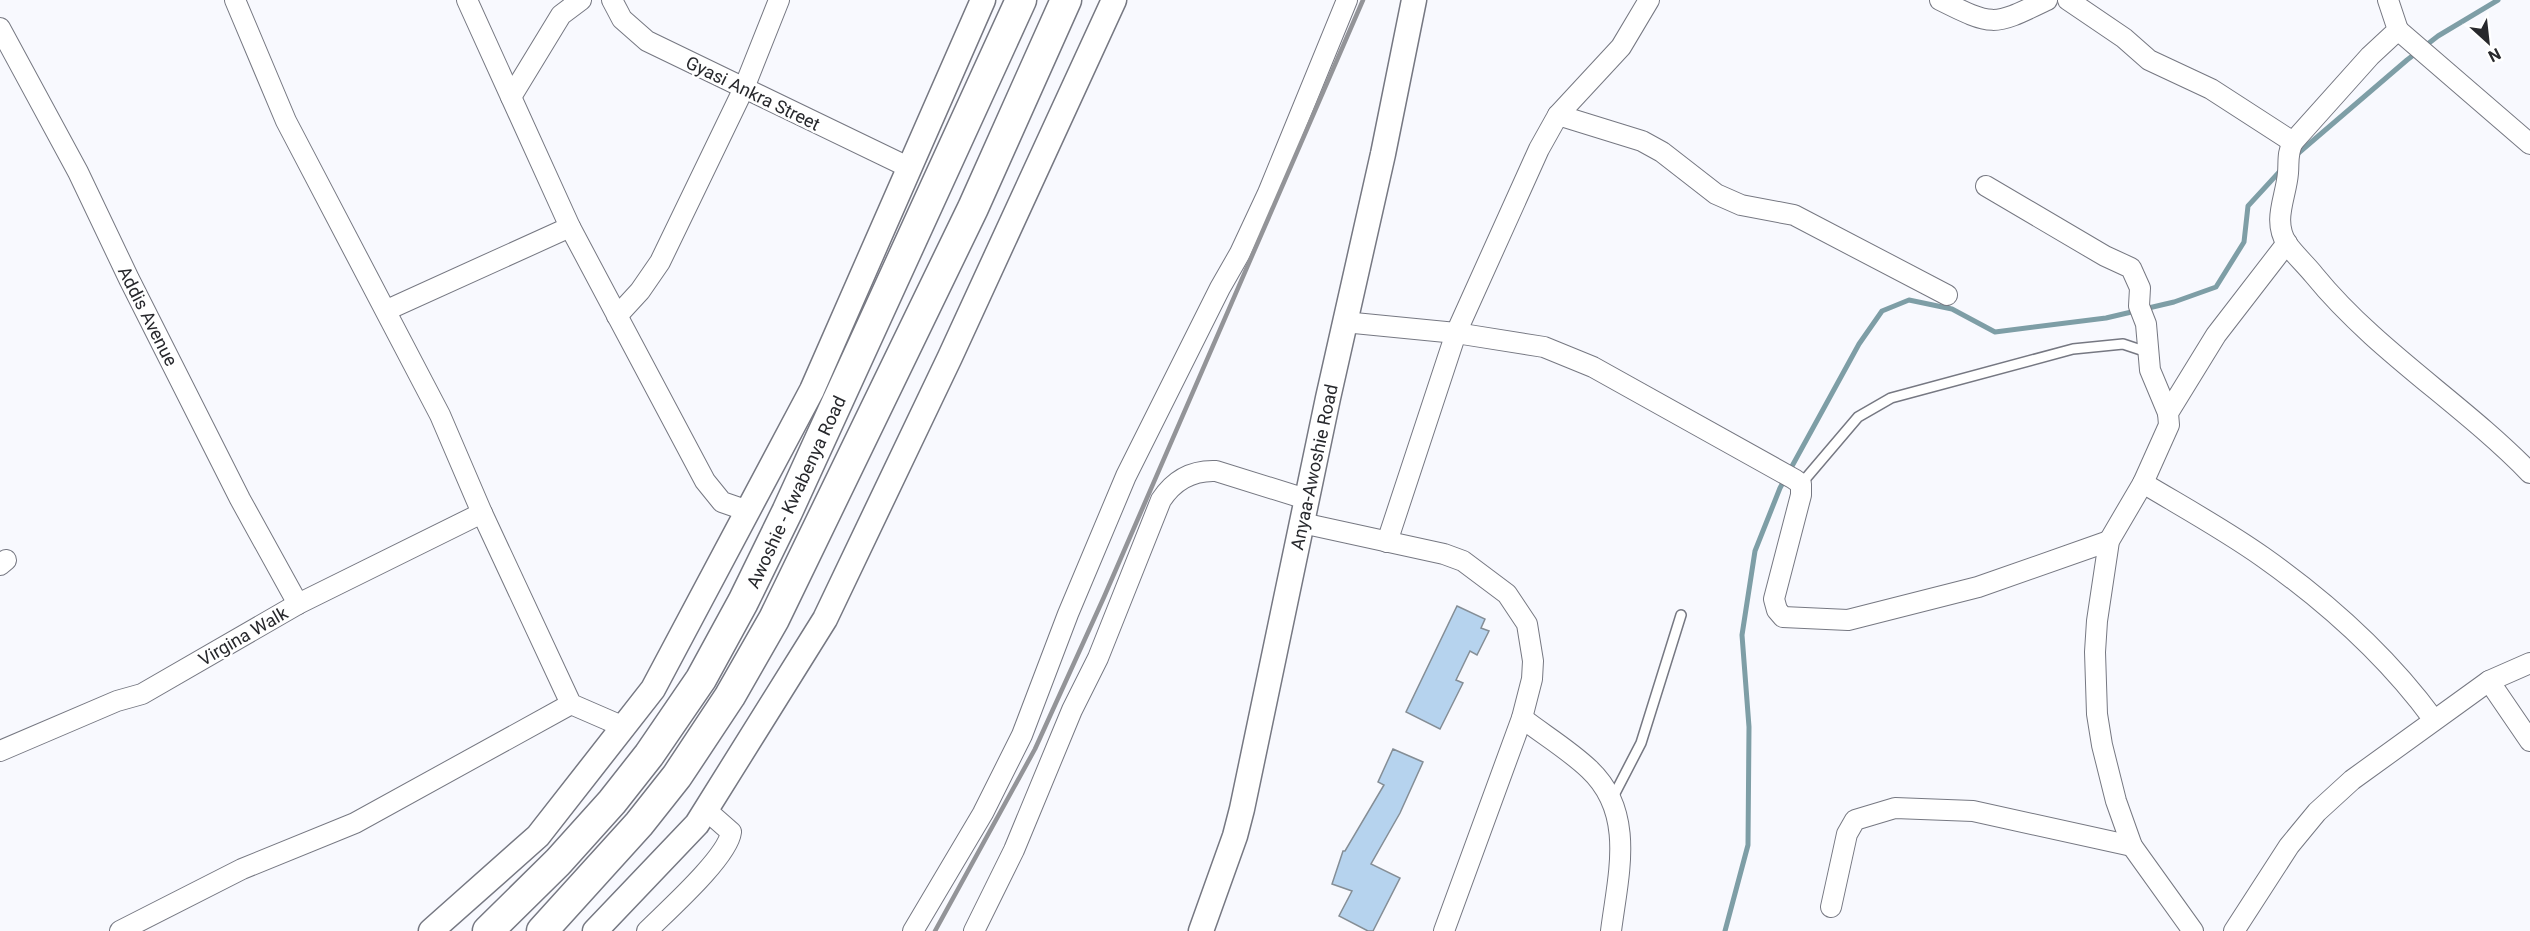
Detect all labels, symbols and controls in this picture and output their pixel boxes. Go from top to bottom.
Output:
north arrow [2458,12,2518,72]
text: N [2485,44,2504,66]
street label: Gyasi Ankra Street [682,51,824,135]
street label: Addis Avenue [114,263,182,369]
street label: Anyaa-Awoshie Road [1286,382,1342,552]
street label: Awoshie - Kwabenya Road [742,392,850,592]
street label: Virgina Walk [195,602,292,670]

